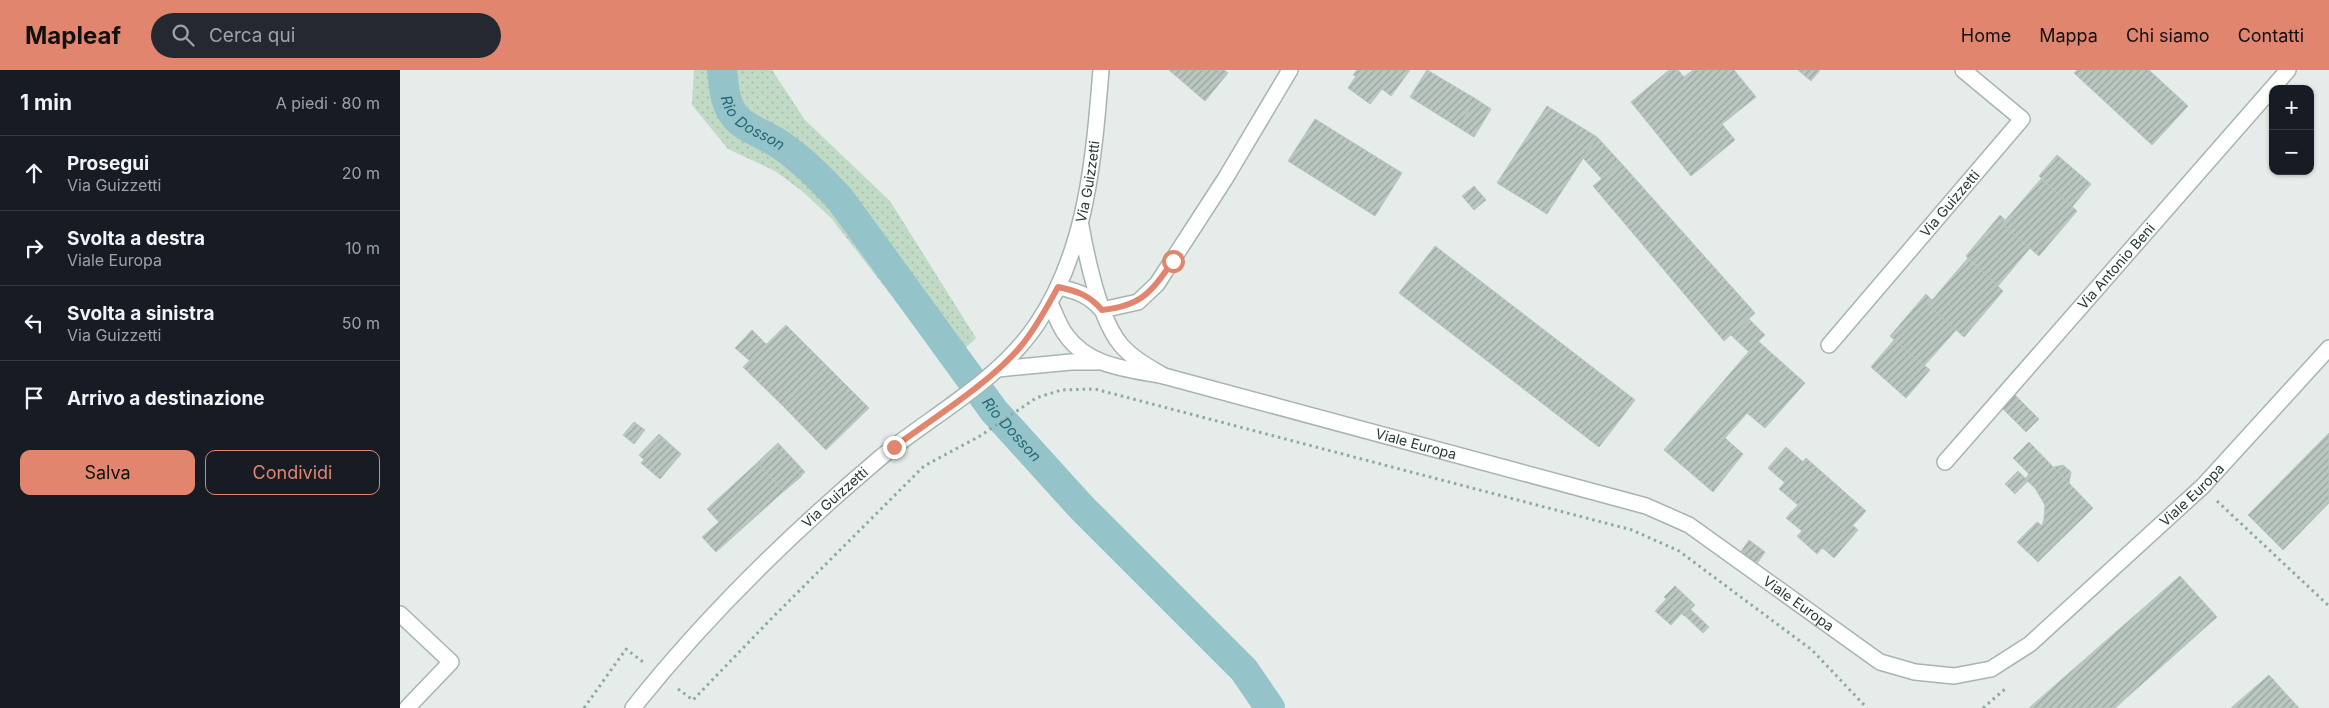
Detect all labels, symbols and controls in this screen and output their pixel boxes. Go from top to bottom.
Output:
search box [151,13,501,58]
text: Mapleaf [25,21,121,50]
icon: search [169,21,197,49]
text: Cerca qui [209,24,295,47]
text: Home [1961,25,2011,46]
text: Mappa [2039,25,2098,46]
text: Chi siamo [2126,25,2210,46]
text: Contatti [2238,25,2304,46]
map controls [2269,85,2314,175]
button: + [2269,85,2314,130]
text: 1 min [20,90,72,115]
text: A piedi · 80 m [276,93,380,113]
water label: Rio Dosson [717,93,789,154]
button: − [2269,130,2314,175]
street label: Via Guizzetti [1072,140,1102,224]
text: Prosegui [67,152,149,175]
icon: ahead [20,159,48,187]
text: 20 m [342,163,380,183]
street label: Via Guizzetti [1916,166,1983,240]
text: Via Guizzetti [67,175,161,195]
street label: Via Antonio Beni [2074,219,2158,313]
text: Svolta a destra [67,227,205,250]
icon: right [20,234,48,262]
text: 10 m [345,238,380,258]
text: Viale Europa [67,250,162,270]
route start [1162,250,1185,273]
text: Svolta a sinistra [67,302,215,325]
icon: left [20,309,48,337]
text: 50 m [342,313,380,333]
text: Via Guizzetti [67,325,161,345]
icon: arrive [20,384,48,412]
text: Arrivo a destinazione [67,387,265,410]
water label: Rio Dosson [978,393,1046,466]
street label: Viale Europa [1374,424,1458,463]
route end [883,436,906,459]
button: Salva [20,450,195,495]
button: Condividi [205,450,380,495]
street label: Viale Europa [2156,460,2227,530]
street label: Via Guizzetti [798,463,871,531]
street label: Viale Europa [1760,572,1838,634]

